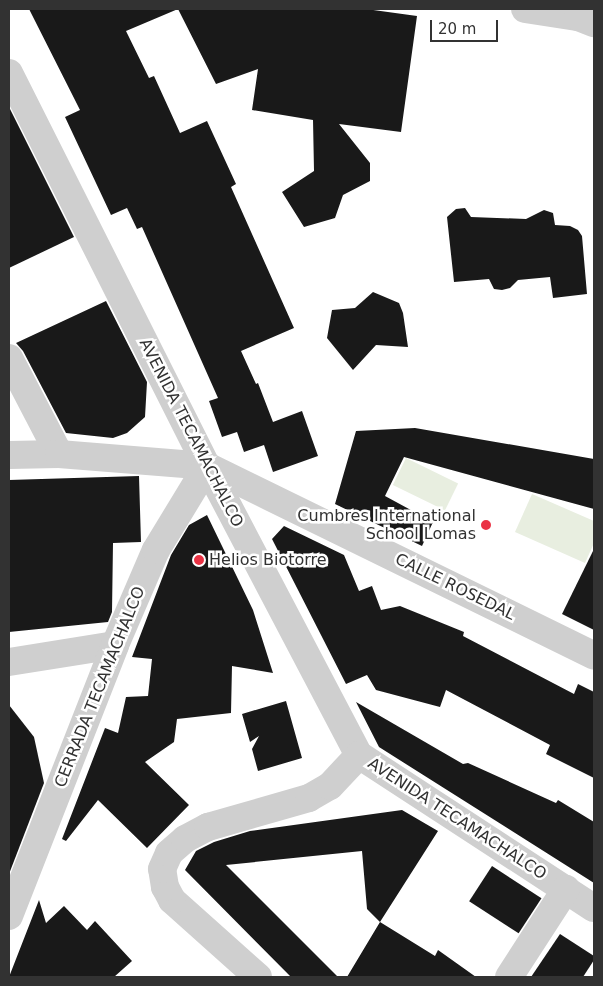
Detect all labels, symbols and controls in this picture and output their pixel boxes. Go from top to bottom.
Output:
scale bar [433,10,500,42]
text: 20 m [438,20,476,38]
street label: AVENIDA TECAMACHALCO [135,336,247,530]
place label: Cumbres International School Lomas [297,506,476,544]
marker: Cumbres International School Lomas [480,519,492,531]
place label: Helios Biotorre [209,550,327,570]
street label: CALLE ROSEDAL [392,550,518,624]
marker: Helios Biotorre [193,554,205,566]
street label: CERRADA TECAMACHALCO [51,584,149,790]
street label: AVENIDA TECAMACHALCO [364,754,550,884]

